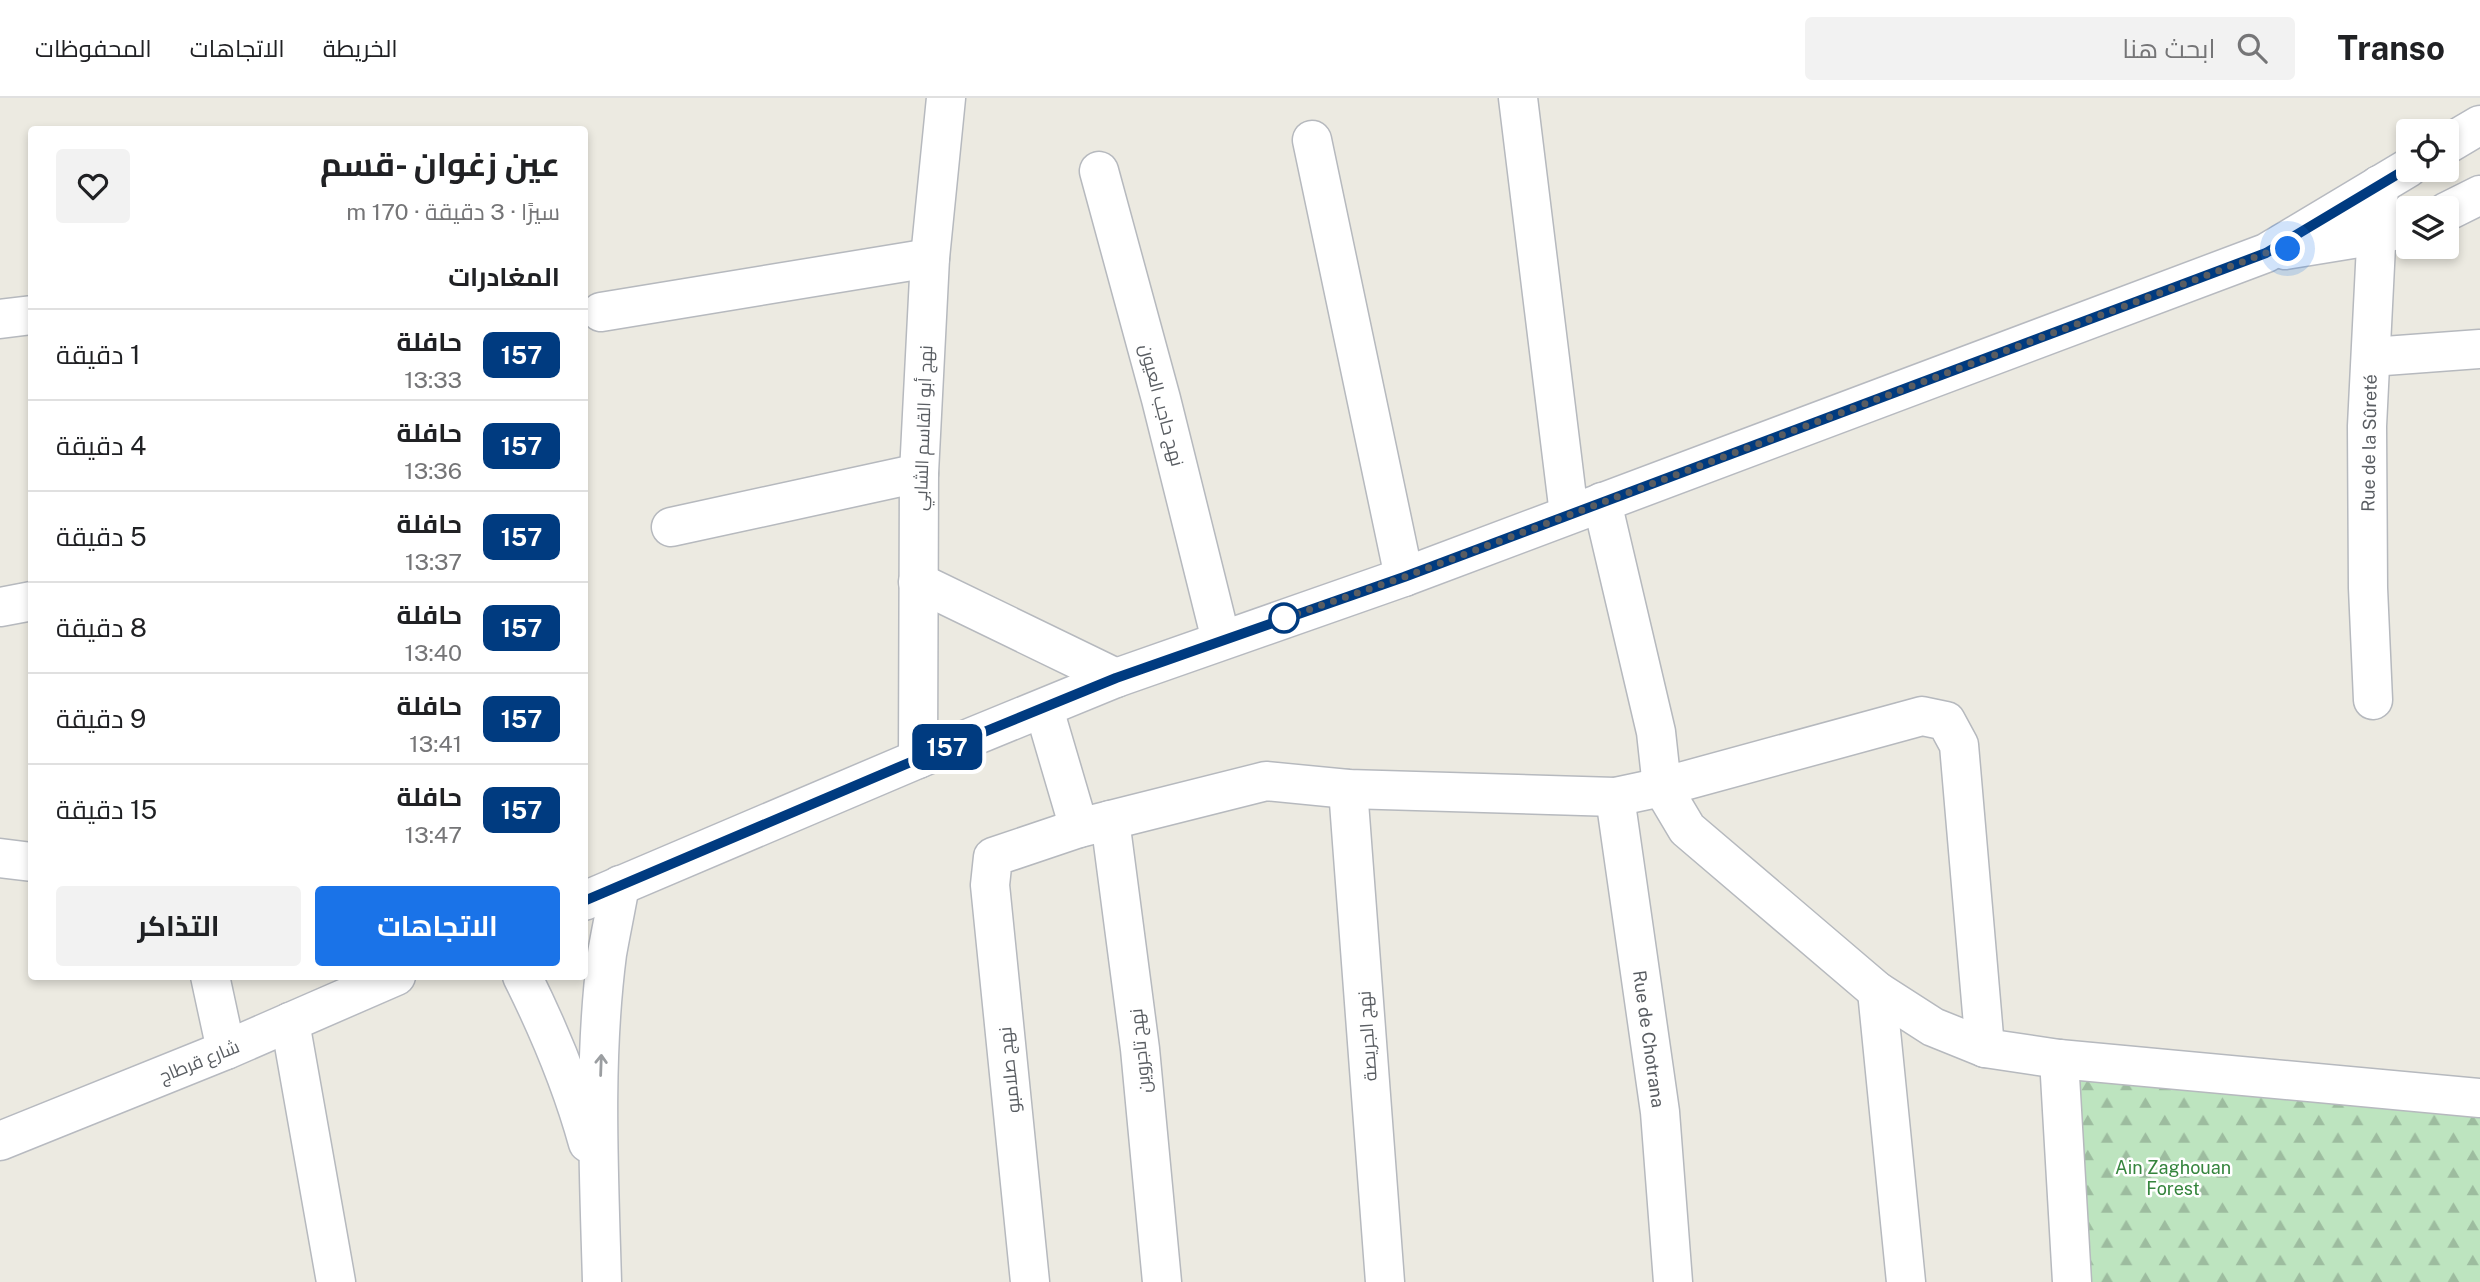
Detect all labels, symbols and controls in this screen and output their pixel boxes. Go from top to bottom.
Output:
search box [1805,17,2295,80]
icon: search [2233,29,2271,67]
text: Transo [2337,29,2445,67]
text: ابحث هنا [2122,33,2215,64]
text: المحفوظات [35,34,152,62]
text: الاتجاهات [190,34,285,62]
text: الخريطة [323,34,398,62]
map controls [2396,119,2459,259]
button: locate [2396,119,2459,182]
text: عين زغوان -قسم [320,145,560,183]
button: heart [56,149,130,223]
button: layers [2396,196,2459,259]
text: سيرًا · 3 دقيقة · 170 m [346,198,560,225]
your location [2270,231,2305,266]
text: المغادرات [448,261,560,292]
text: حافلة [397,326,462,357]
text: 1 دقيقة [56,339,141,370]
text: 157 [501,341,542,369]
street label: نهج حاجب العيون [1134,342,1188,469]
street label: نهج أبو القاسم الشابي [910,345,940,511]
text: 13:33 [404,366,462,393]
street label: Rue de la Sûreté [2357,374,2381,512]
text: حافلة [397,417,462,448]
text: 4 دقيقة [56,430,146,461]
text: 157 [501,432,542,460]
text: 13:36 [404,457,462,484]
text: حافلة [397,508,462,539]
text: 5 دقيقة [56,521,147,552]
text: 157 [501,523,542,551]
text: 13:37 [405,548,462,575]
text: حافلة [397,599,462,630]
unlabelled marker [1269,603,1299,633]
text: 8 دقيقة [56,612,147,643]
text: 157 [501,614,542,642]
text: 13:40 [405,639,462,666]
text: حافلة [397,690,462,721]
text: 9 دقيقة [56,703,146,734]
text: 157 [501,705,542,733]
line badge: 157 [907,724,987,770]
text: 13:41 [409,730,462,757]
text: 157 [926,733,968,761]
text: حافلة [397,781,462,812]
text: 15 دقيقة [56,794,157,825]
text: 157 [501,796,542,824]
text: 13:47 [405,821,462,848]
button: التذاكر [56,886,301,966]
button: الاتجاهات [315,886,560,966]
street label: Rue de Chotrana [1629,969,1669,1109]
street label: نهج الجريصة [1353,990,1383,1082]
street label: نهج تاجروين [1125,1007,1157,1094]
street label: نهج صلامبو [994,1026,1026,1114]
street label: شارع قرطاج [156,1035,243,1088]
one-way arrow [594,1053,607,1076]
park label: Ain Zaghouan Forest [2115,1157,2231,1199]

